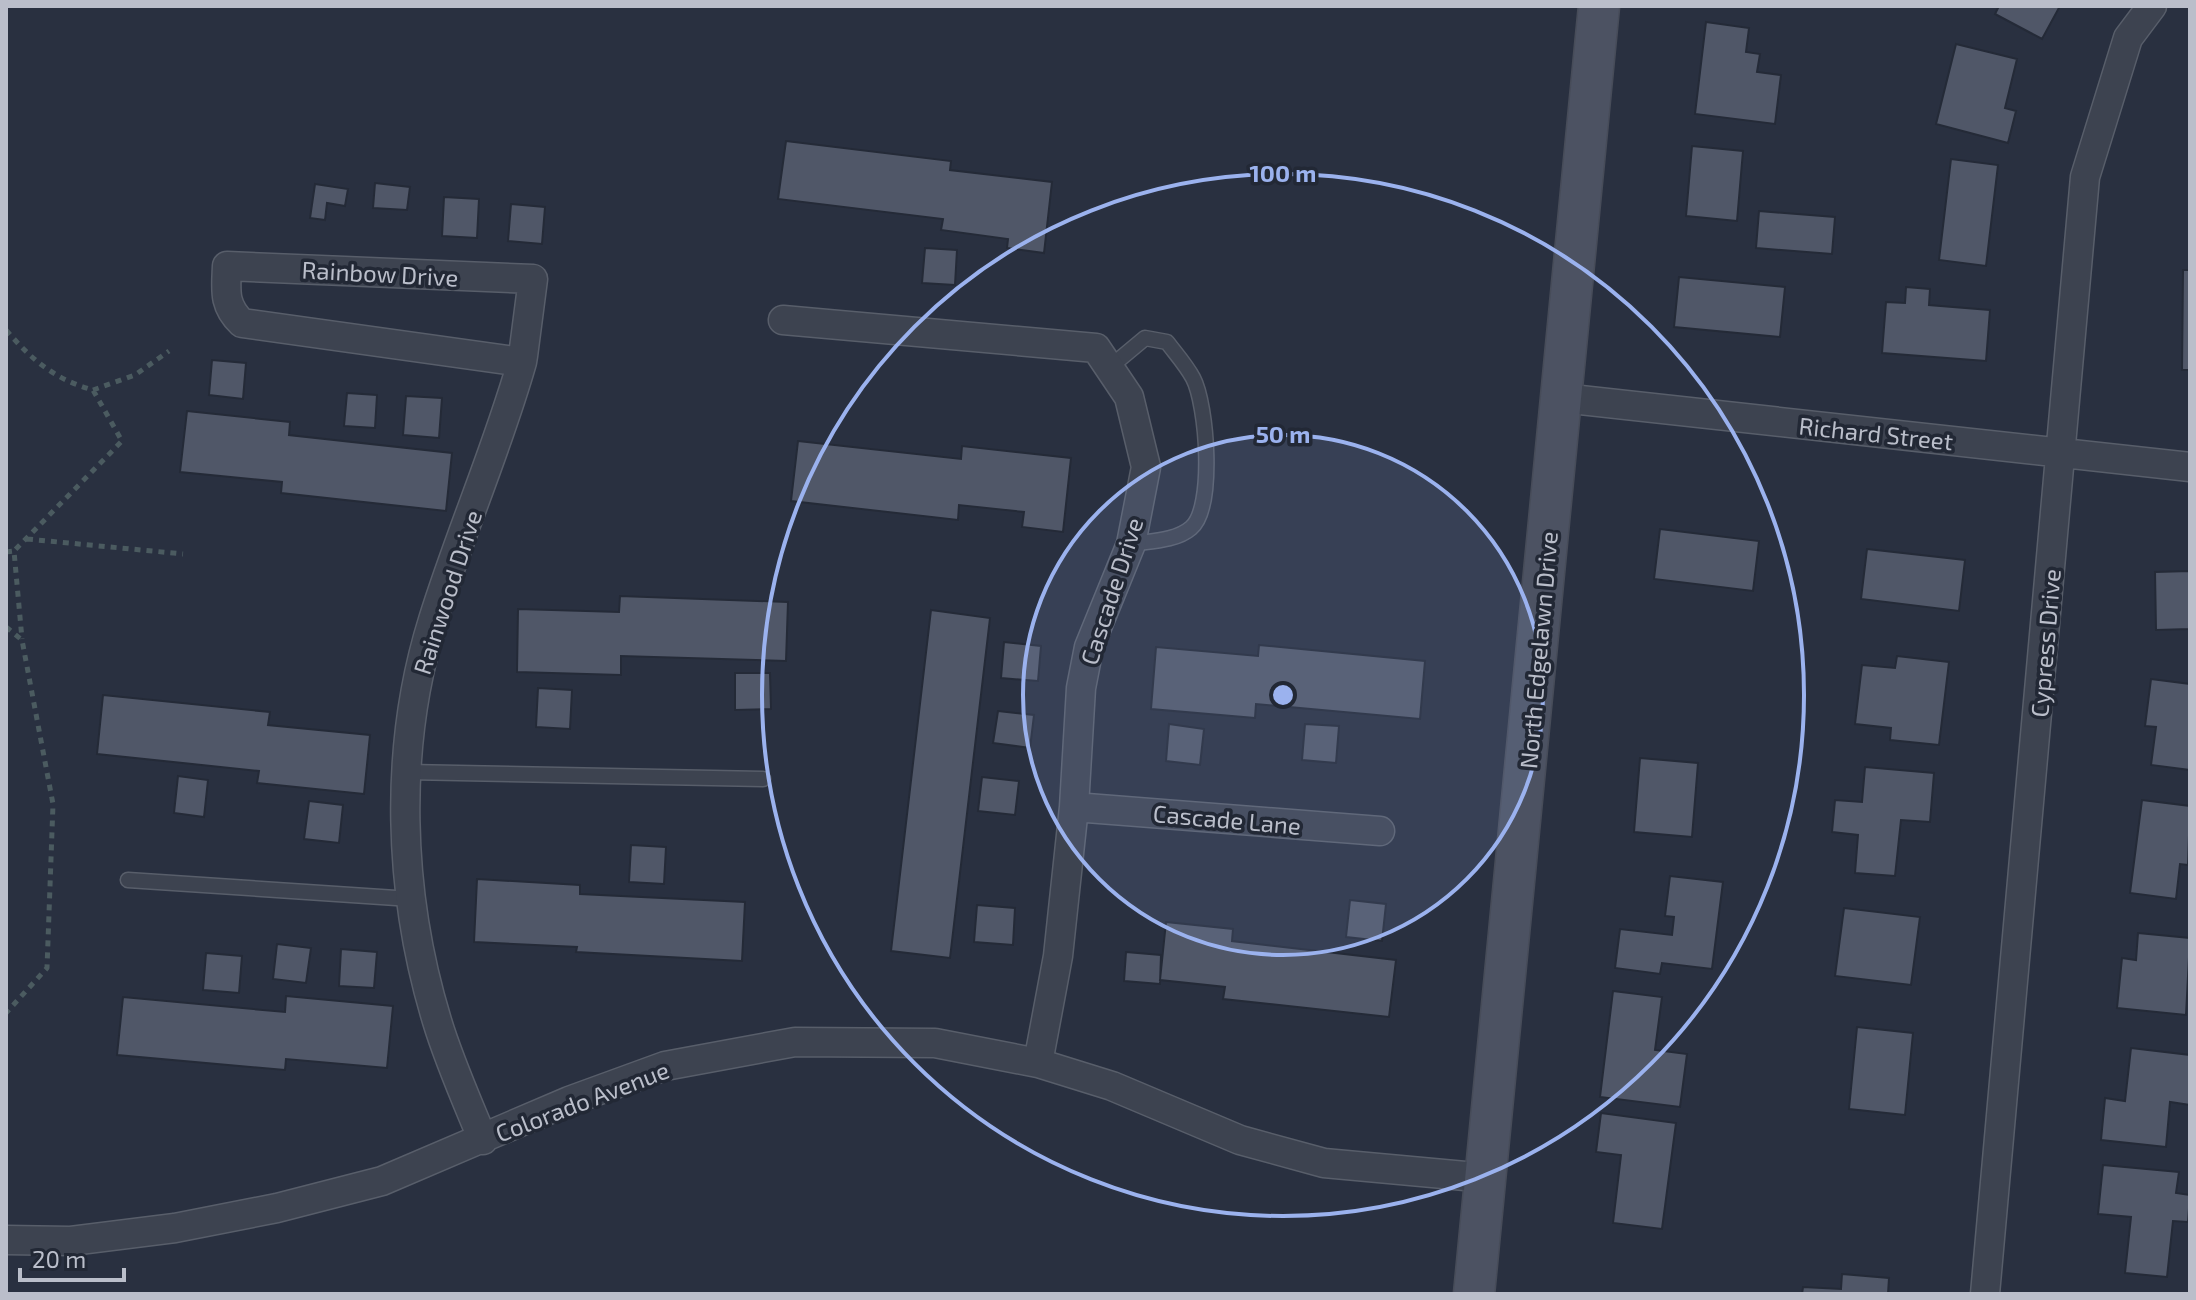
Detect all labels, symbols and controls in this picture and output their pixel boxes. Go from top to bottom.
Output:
text: 100 m [1250,158,1316,187]
street label: Rainbow Drive [301,254,459,292]
street label: Richard Street [1797,410,1955,456]
text: 50 m [1256,419,1310,448]
street label: Rainwood Drive [407,506,487,678]
street label: Cascade Drive [1074,514,1148,668]
street label: North Edgelawn Drive [1513,530,1563,770]
street label: Cypress Drive [2024,568,2066,718]
centre of rings [1269,681,1297,709]
street label: Cascade Lane [1152,798,1302,840]
street label: Colorado Avenue [491,1055,673,1147]
scale bar [20,1232,124,1282]
text: 20 m [32,1244,86,1273]

